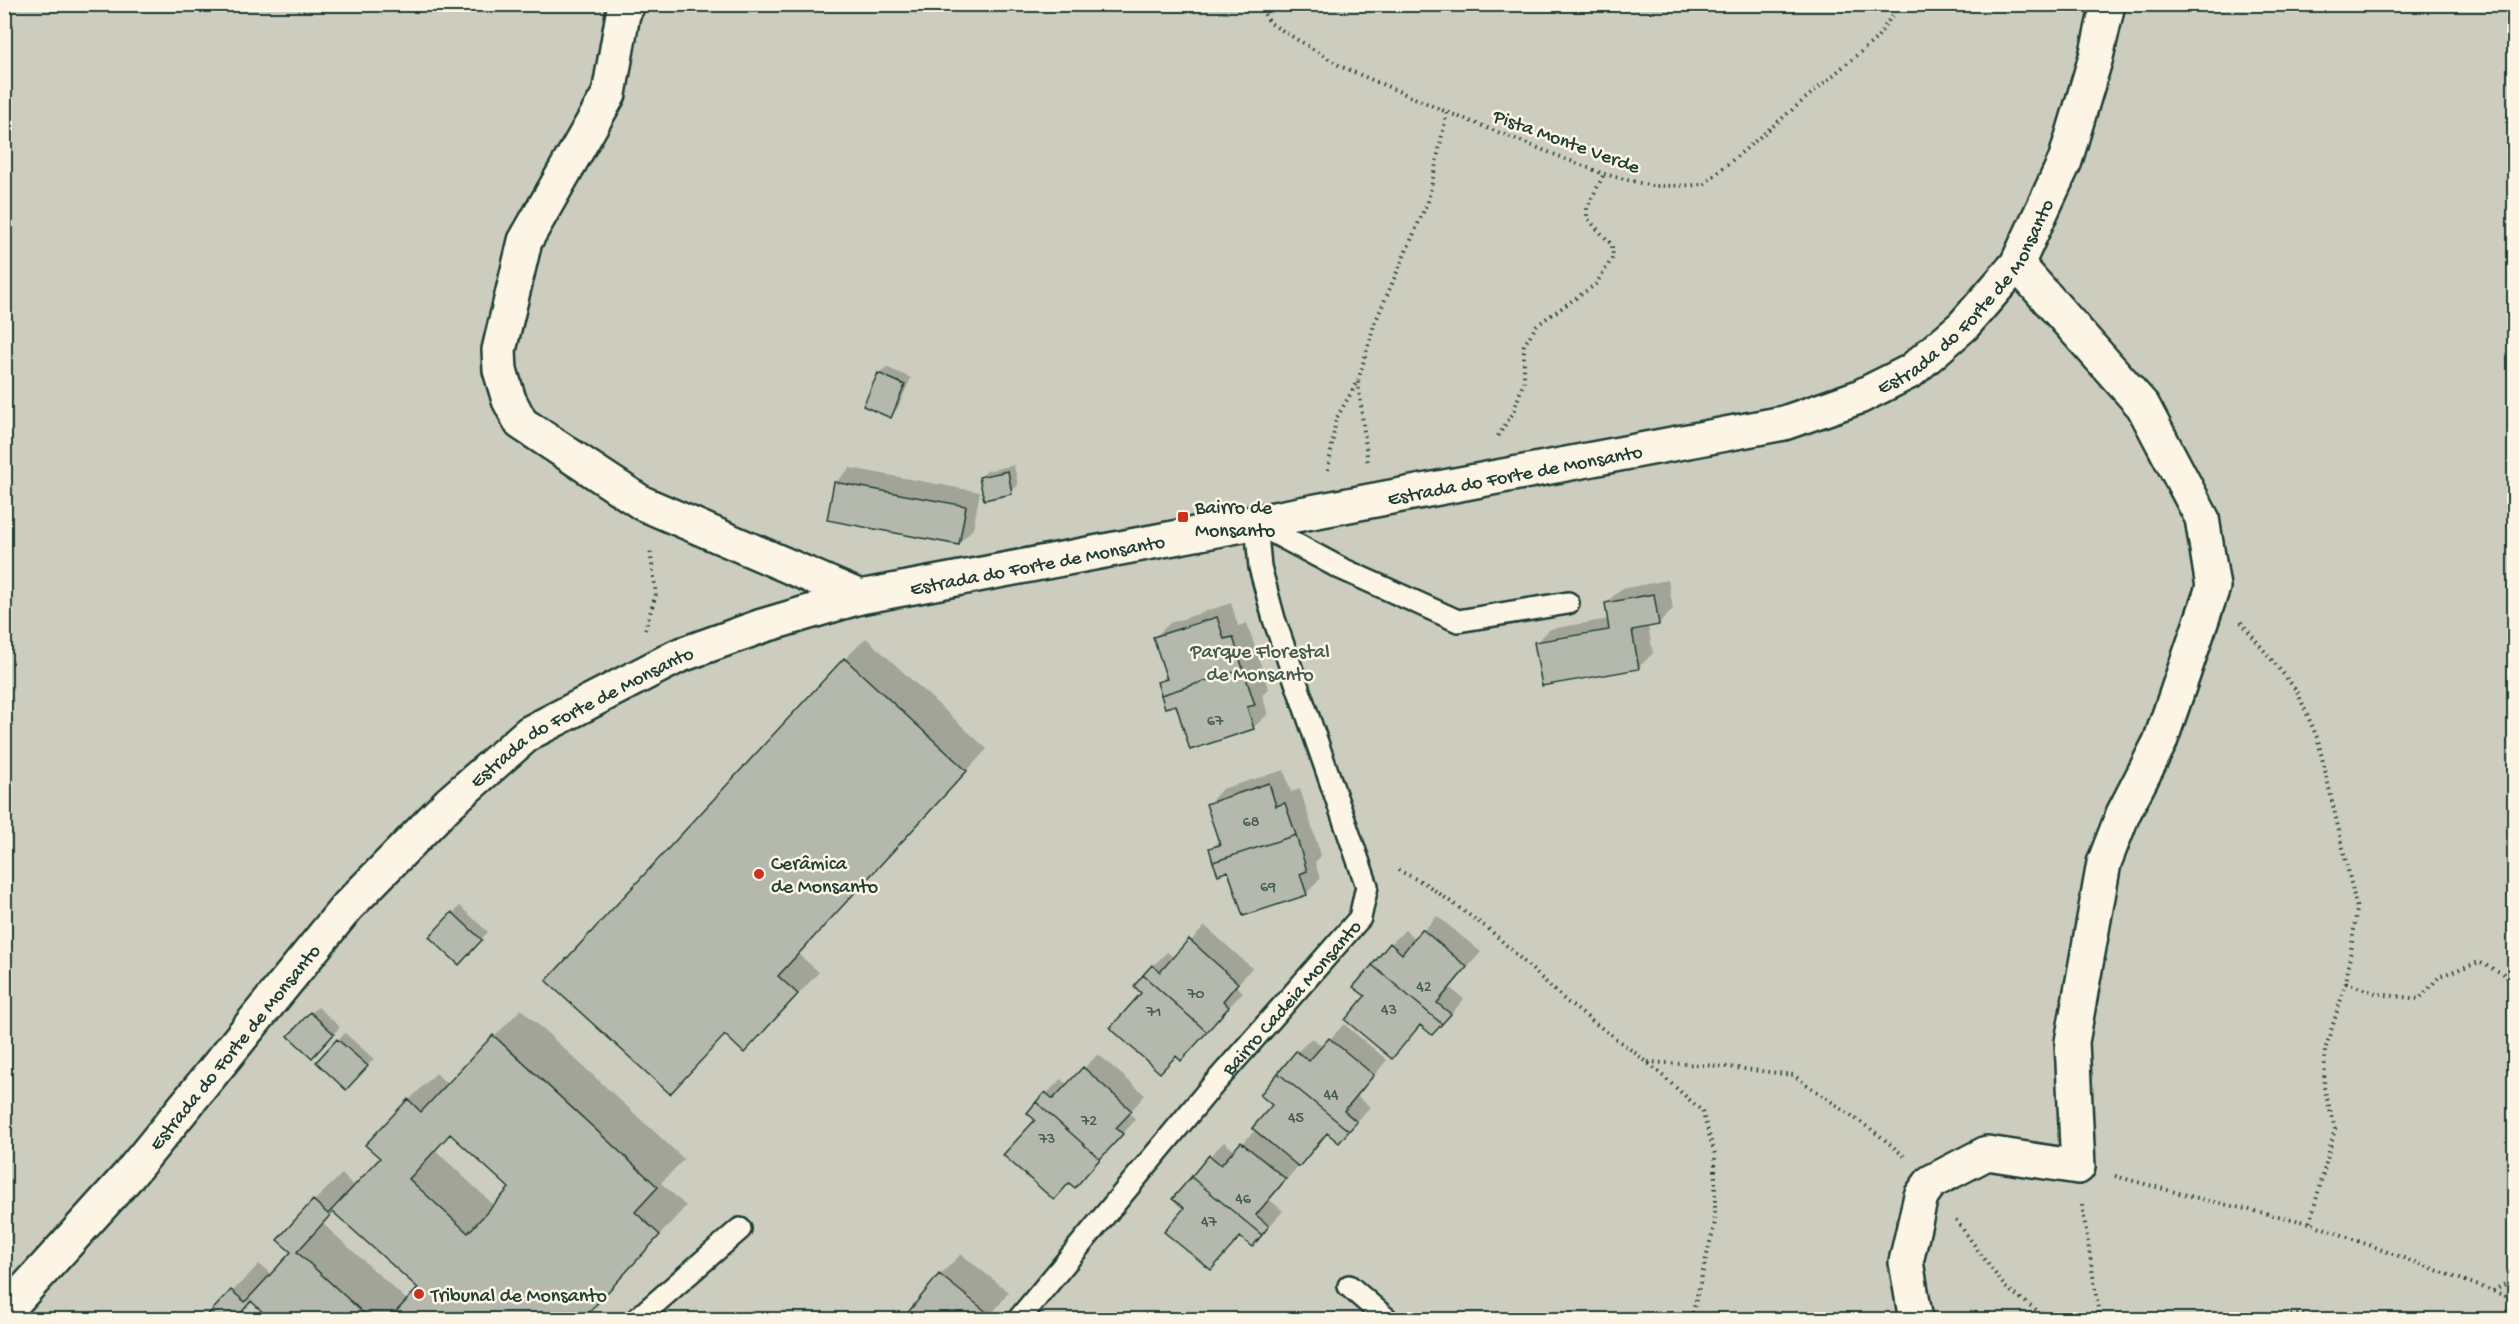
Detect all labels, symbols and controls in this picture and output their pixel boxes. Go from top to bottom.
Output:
street label: Pista Monte Verde [1488,106,1643,181]
street label: Estrada do Forte de Monsanto [1874,196,2061,401]
street label: Estrada do Forte de Monsanto [1386,442,1645,512]
place label: Bairro de Monsanto [1194,498,1275,544]
marker: Bairro de Monsanto [1176,510,1190,524]
street label: Estrada do Forte de Monsanto [908,532,1167,602]
park label: Parque Florestal de Monsanto [1189,642,1330,688]
street label: Estrada do Forte de Monsanto [467,643,697,794]
house number: 67 [1207,713,1224,732]
house number: 68 [1243,814,1260,833]
place label: Cerâmica de Monsanto [771,854,878,900]
marker: Cerâmica de Monsanto [752,867,766,881]
house number: 69 [1260,879,1276,898]
street label: Bairro Cadeia Monsanto [1218,917,1368,1082]
street label: Estrada do Forte de Monsanto [146,941,327,1156]
house number: 42 [1416,979,1432,998]
house number: 70 [1186,986,1205,1005]
house number: 43 [1381,1002,1397,1021]
house number: 71 [1146,1004,1161,1023]
house number: 44 [1323,1087,1339,1106]
house number: 45 [1288,1110,1304,1129]
house number: 72 [1080,1113,1097,1132]
house number: 73 [1038,1131,1055,1150]
house number: 46 [1235,1191,1252,1210]
house number: 47 [1201,1214,1218,1233]
place label: Tribunal de Monsanto [430,1286,607,1309]
marker: Tribunal de Monsanto [412,1287,426,1301]

